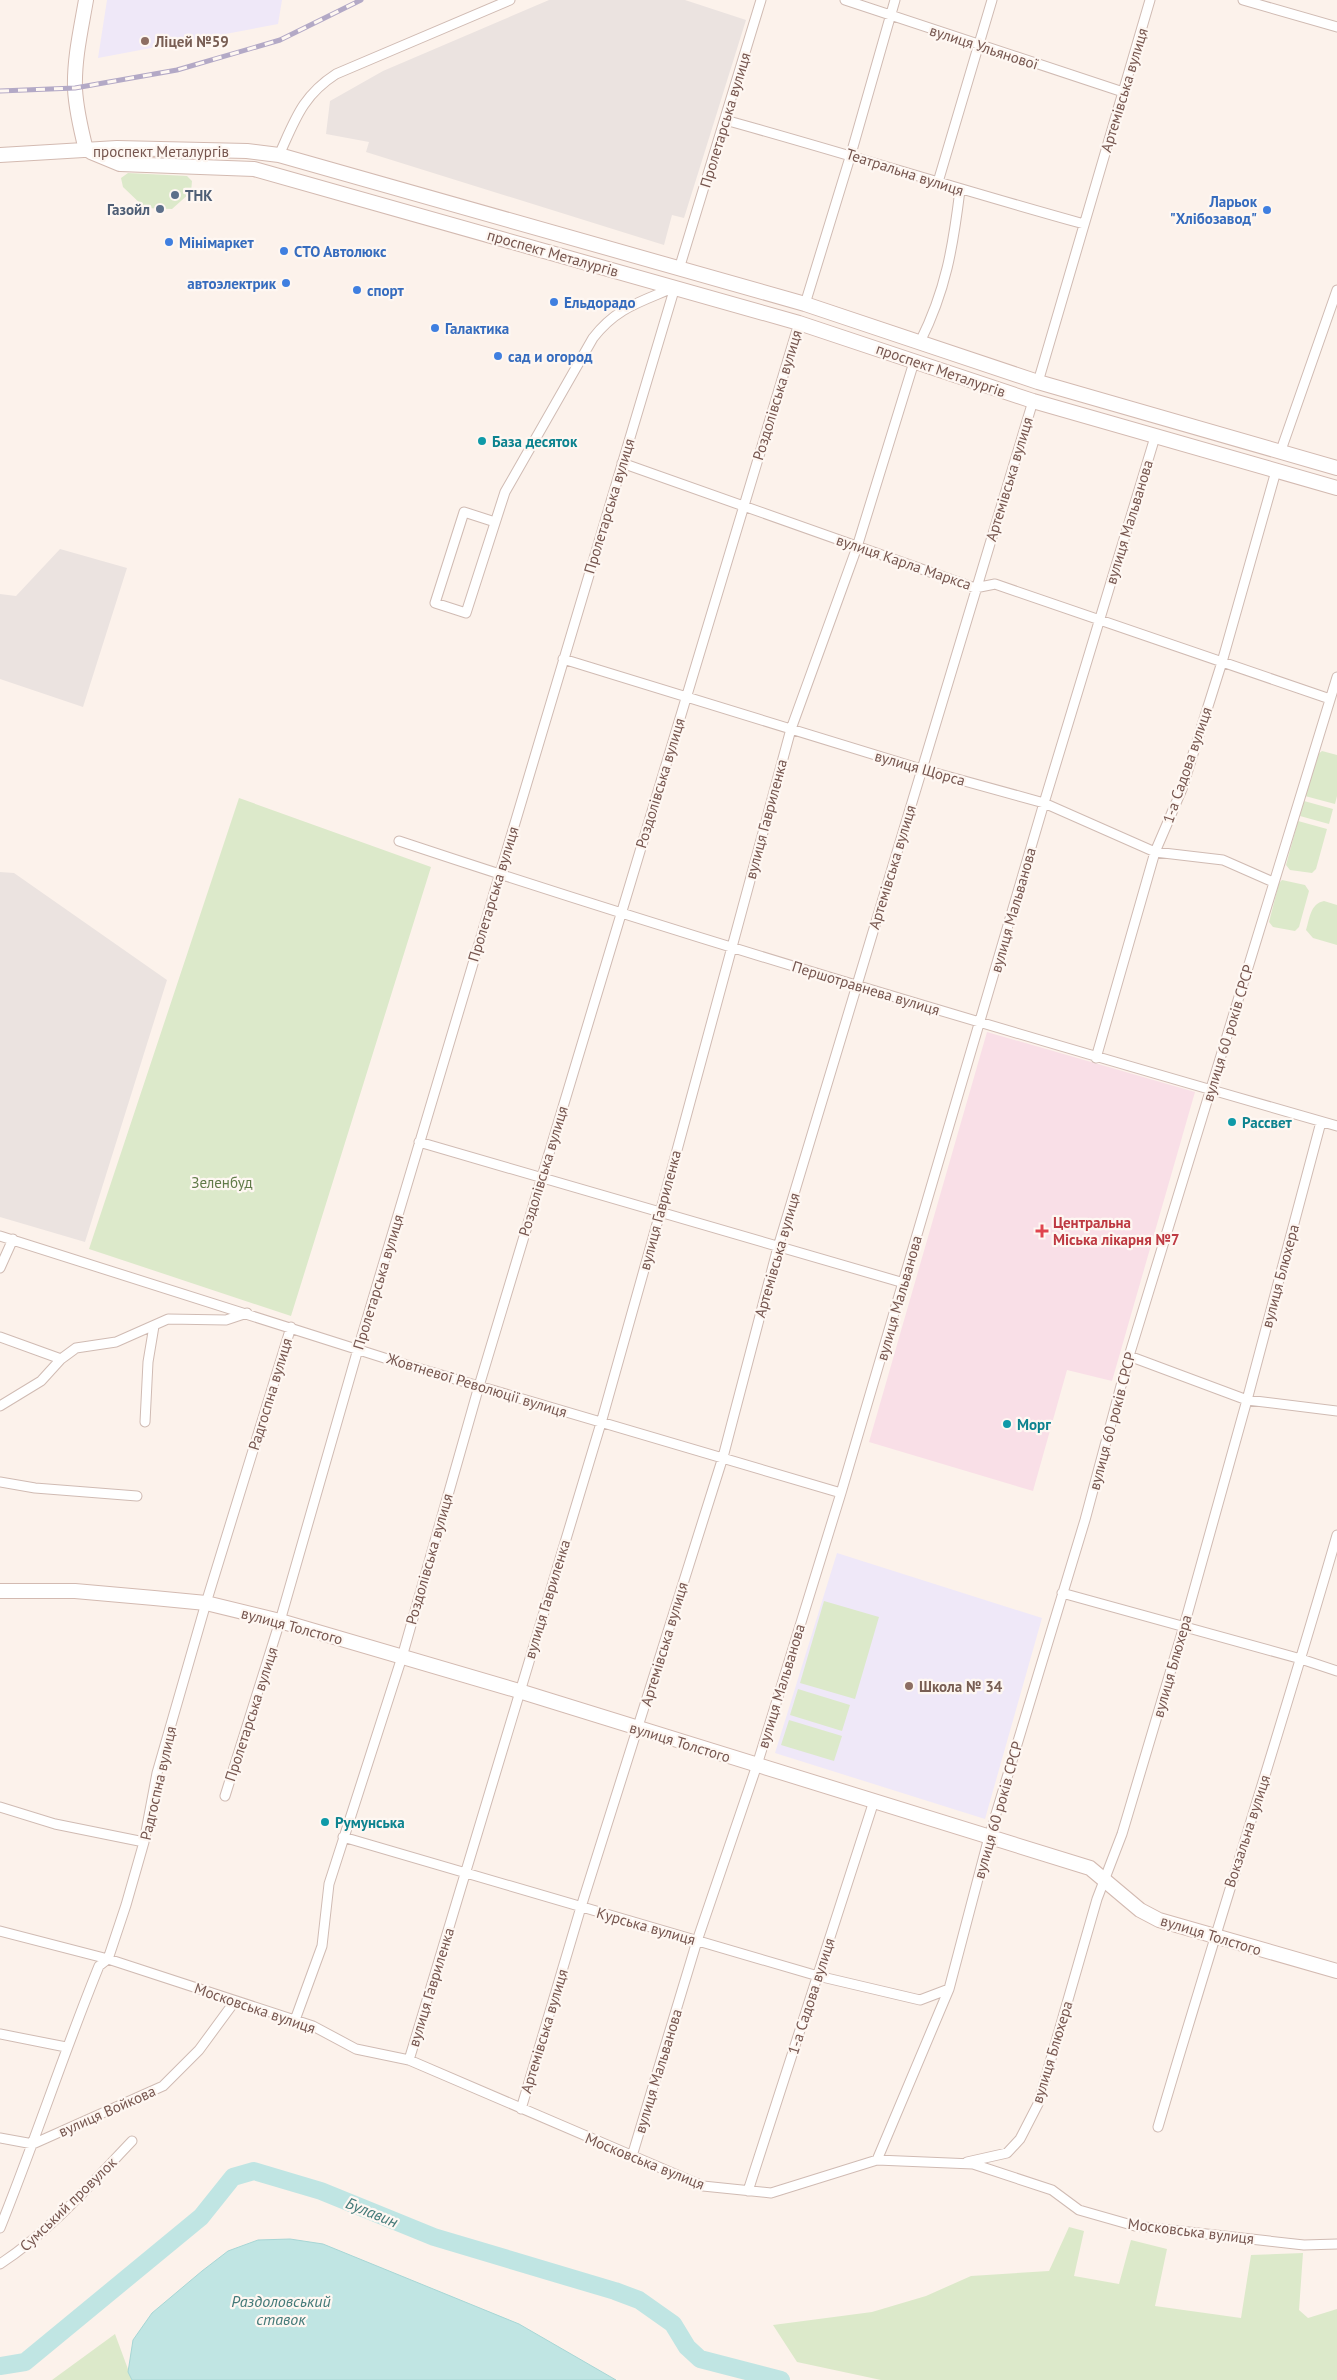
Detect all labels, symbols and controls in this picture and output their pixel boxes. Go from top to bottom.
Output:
street label: вулиця Ульянової [927,20,1041,74]
street label: Артемівська вулиця [1096,26,1152,154]
place label: Ліцей №59 [154,32,229,51]
marker: Ліцей №59 [139,35,151,47]
street label: Пролетарська вулиця [695,50,755,190]
street label: проспект Металургів [93,142,229,161]
street label: Театральна вулиця [844,144,966,200]
place label: ТНК [185,186,213,205]
marker: ТНК [169,189,181,201]
place label: Ларьок "Хлібозавод" [1170,192,1258,228]
place label: Газойл [107,200,150,219]
marker: Газойл [154,203,166,215]
marker: Ларьок "Хлібозавод" [1261,204,1273,216]
street label: проспект Металургів [485,225,621,281]
place label: Мінімаркет [179,233,254,252]
marker: Мінімаркет [163,236,175,248]
place label: СТО Автолюкс [294,242,387,261]
marker: СТО Автолюкс [278,245,290,257]
place label: автоэлектрик [187,274,277,293]
marker: автоэлектрик [280,277,292,289]
place label: спорт [367,281,405,300]
marker: спорт [351,284,363,296]
place label: Ельдорадо [564,293,636,312]
marker: Ельдорадо [548,296,560,308]
place label: Галактика [445,319,509,338]
marker: Галактика [429,322,441,334]
street label: Роздолівська вулиця [748,328,806,462]
street label: проспект Металургів [874,339,1008,401]
place label: сад и огород [508,347,593,366]
marker: сад и огород [492,350,504,362]
street label: Артемівська вулиця [981,415,1037,543]
place label: База десяток [492,432,578,451]
marker: База десяток [476,435,488,447]
street label: Пролетарська вулиця [579,436,639,576]
street label: вулиця Мальванова [1101,457,1157,587]
street label: вулиця Карла Маркса [834,530,974,594]
street label: 1-а Садова вулиця [1158,704,1216,826]
street label: Роздолівська вулиця [631,716,689,850]
street label: вулиця Щорса [873,746,967,790]
street label: вулиця Гавриленка [741,757,791,881]
street label: Артемівська вулиця [864,803,920,931]
street label: Пролетарська вулиця [463,824,523,964]
street label: вулиця Мальванова [986,845,1040,975]
street label: Першотравнева вулиця [790,956,942,1020]
street label: вулиця 60 років СРСР [1198,962,1258,1104]
street label: Роздолівська вулиця [514,1104,572,1238]
place label: Рассвет [1242,1113,1293,1132]
marker: Рассвет [1226,1116,1238,1128]
street label: вулиця Гавриленка [635,1148,685,1272]
park label: Зеленбуд [191,1173,253,1192]
street label: Артемівська вулиця [750,1190,804,1320]
street label: Пролетарська вулиця [348,1212,408,1352]
place label: Центральна Міська лікарня №7 [1053,1213,1179,1249]
street label: вулиця Блюхера [1257,1222,1303,1330]
marker: Центральна Міська лікарня №7 [1035,1224,1049,1238]
street label: вулиця Мальванова [872,1233,926,1363]
street label: Радгоспна вулиця [244,1336,296,1452]
street label: Жовтневої Революції вулиця [384,1348,569,1421]
street label: вулиця 60 років СРСР [1084,1350,1140,1492]
place label: Морг [1017,1415,1051,1434]
marker: Морг [1001,1418,1013,1430]
street label: Роздолівська вулиця [401,1491,457,1627]
street label: вулиця Гавриленка [520,1537,574,1661]
street label: Артемівська вулиця [636,1580,692,1708]
street label: вулиця Толстого [239,1603,345,1649]
street label: вулиця Блюхера [1148,1612,1196,1720]
street label: вулиця Мальванова [753,1621,809,1751]
street label: Пролетарська вулиця [220,1644,282,1784]
place label: Школа № 34 [919,1677,1003,1696]
marker: Школа № 34 [903,1680,915,1692]
street label: вулиця Толстого [627,1718,733,1766]
street label: Радгоспна вулиця [136,1724,180,1842]
street label: вулиця 60 років СРСР [969,1739,1027,1881]
street label: Вокзальна вулиця [1220,1772,1274,1890]
place label: Румунська [335,1813,405,1832]
marker: Румунська [319,1816,331,1828]
street label: Курська вулиця [594,1903,698,1949]
street label: вулиця Толстого [1158,1911,1264,1959]
street label: вулиця Гавриленка [404,1925,458,2049]
street label: 1-а Садова вулиця [783,1935,839,2057]
street label: Артемівська вулиця [516,1967,572,2095]
street label: Московська вулиця [192,1978,318,2038]
street label: вулиця Блюхера [1027,1998,1077,2106]
street label: вулиця Мальванова [630,2006,686,2136]
street label: вулиця Войкова [55,2081,159,2141]
street label: Московська вулиця [583,2128,707,2194]
street label: Сумський провулок [15,2152,121,2255]
water label: Булавин [343,2193,402,2232]
street label: Московська вулиця [1127,2214,1255,2248]
water label: Раздоловський ставок [231,2291,331,2329]

